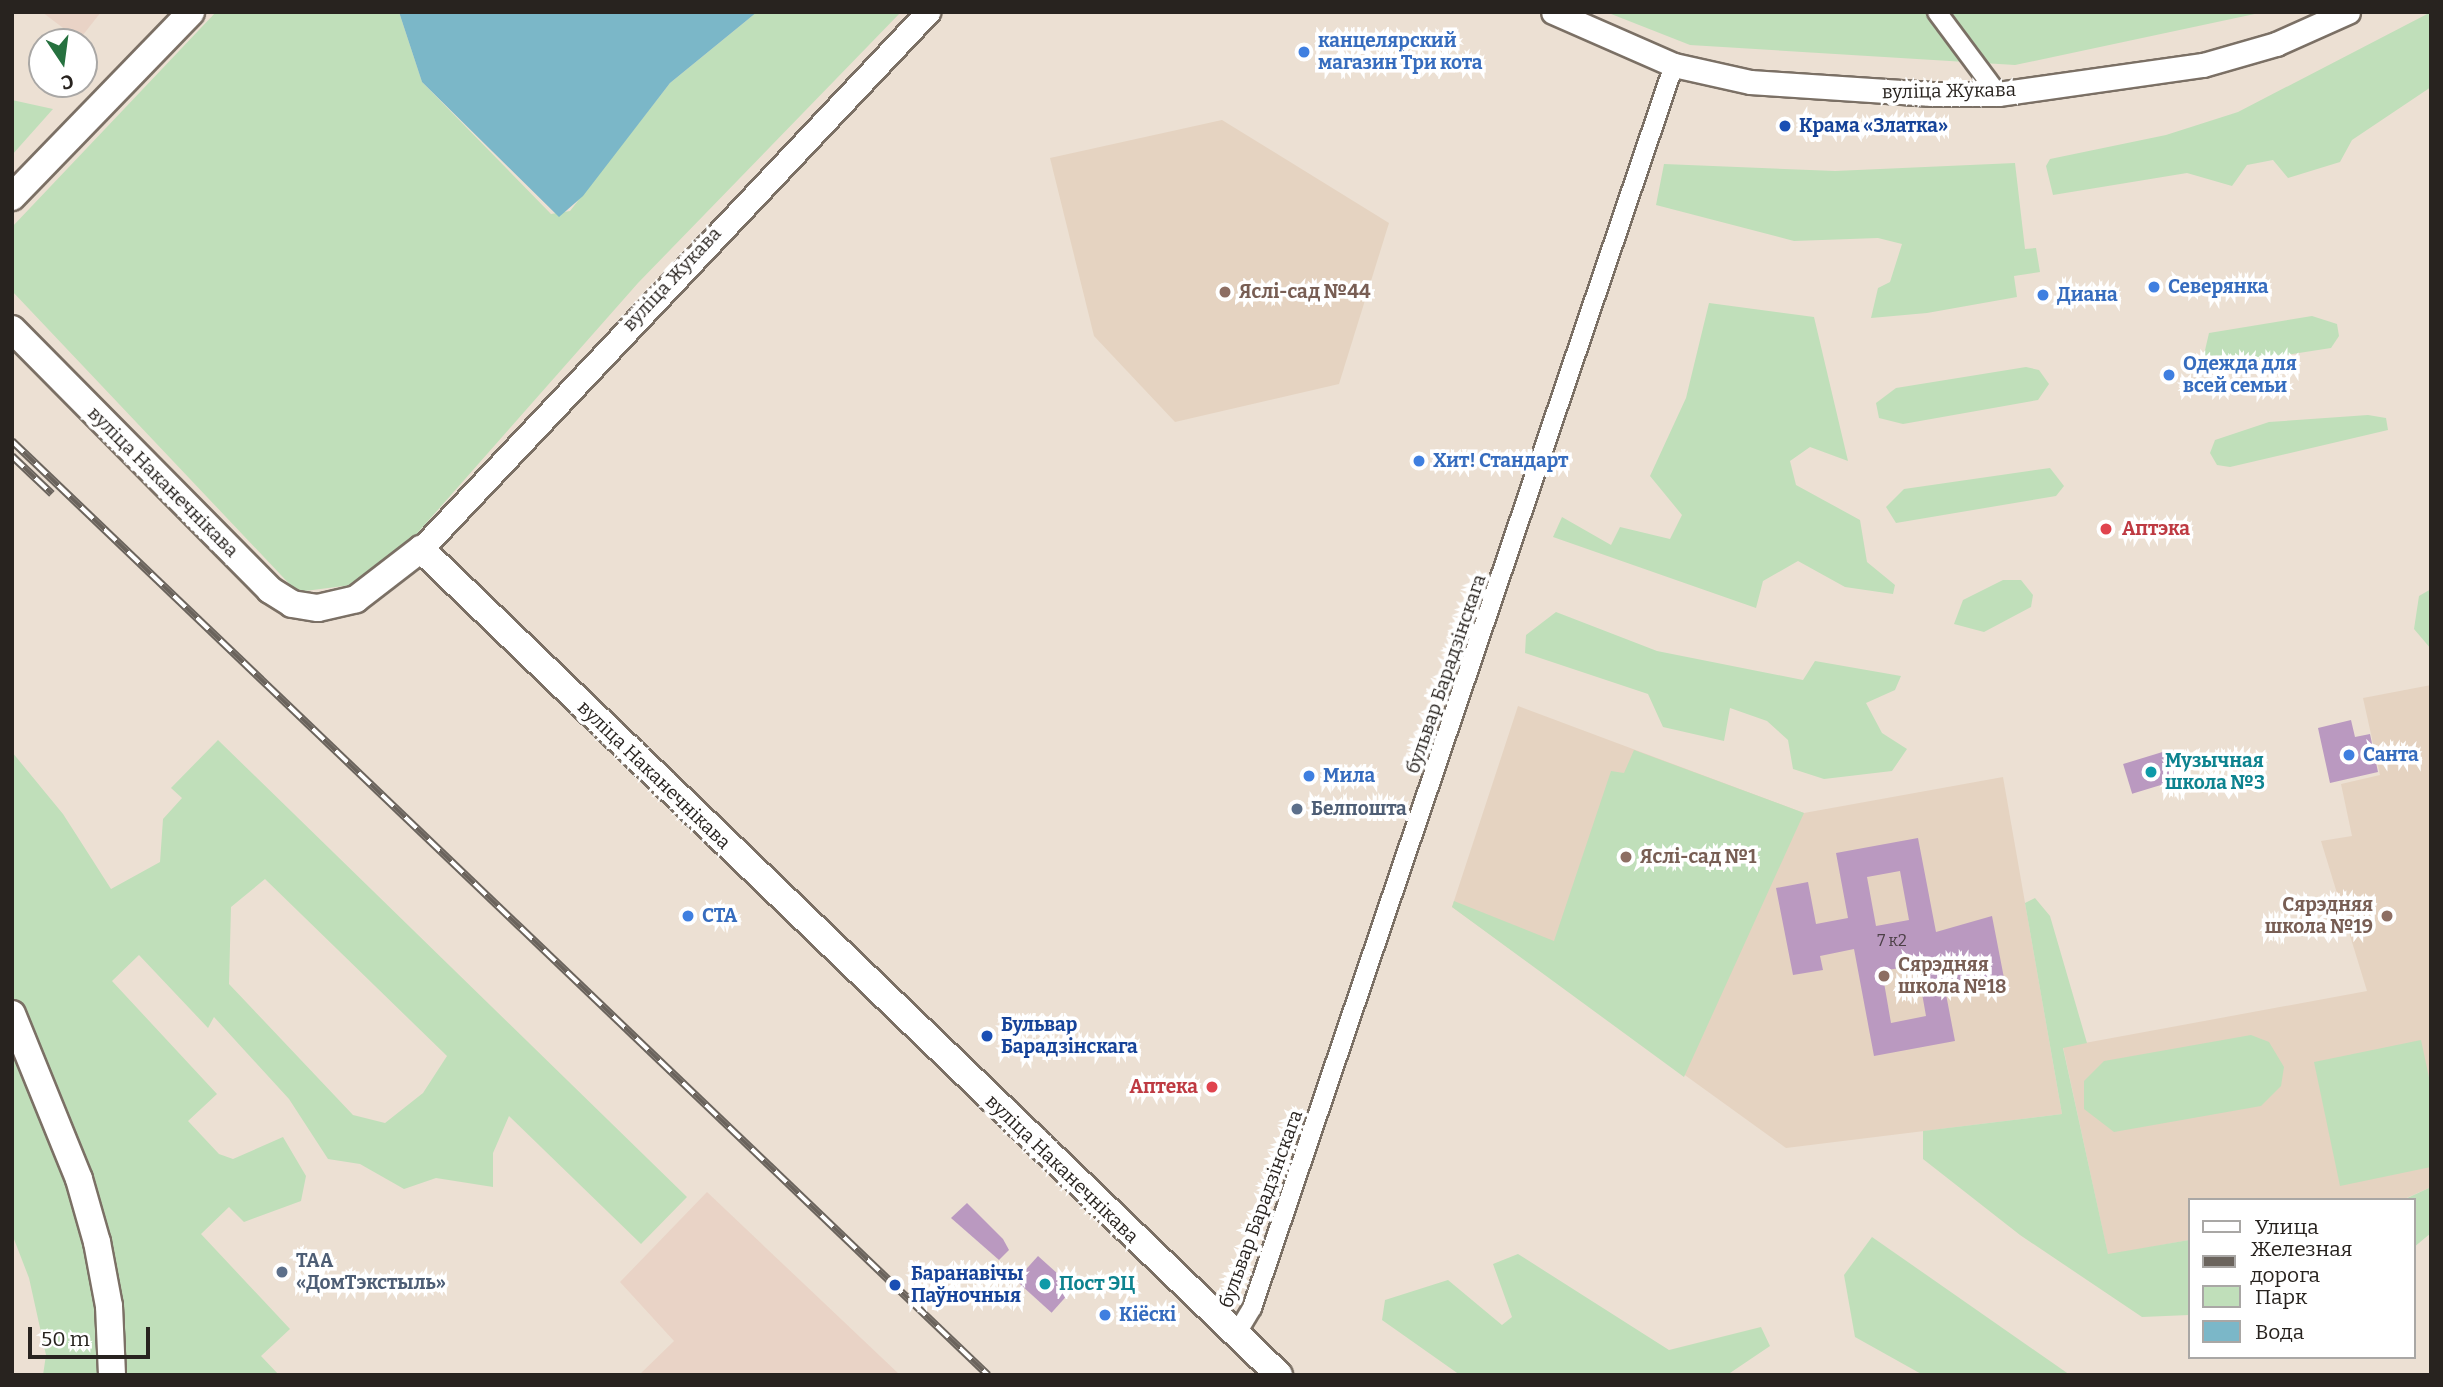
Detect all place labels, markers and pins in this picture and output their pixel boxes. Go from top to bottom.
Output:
place label: канцелярский магазин Три кота [1318,30,1482,74]
marker: канцелярский магазин Три кота [1296,44,1312,60]
place label: Крама «Златка» [1799,115,1948,137]
marker: Крама «Златка» [1777,118,1793,134]
place label: Северянка [2168,276,2268,298]
marker: Северянка [2146,279,2162,295]
place label: Яслі-сад №44 [1239,281,1371,303]
marker: Яслі-сад №44 [1217,284,1233,300]
place label: Диана [2057,284,2118,306]
marker: Диана [2035,287,2051,303]
place label: Одежда для всей семьи [2183,353,2297,397]
marker: Одежда для всей семьи [2161,367,2177,383]
place label: Хит! Стандарт [1433,450,1568,472]
marker: Хит! Стандарт [1411,453,1427,469]
place label: Аптэка [2122,518,2190,540]
marker: Аптэка [2096,519,2116,539]
place label: Санта [2363,744,2419,766]
marker: Санта [2341,747,2357,763]
place label: Музычная школа №3 [2165,750,2265,794]
marker: Музычная школа №3 [2143,764,2159,780]
place label: Мила [1323,765,1375,787]
marker: Мила [1301,768,1317,784]
place label: Белпошта [1311,798,1407,820]
marker: Белпошта [1289,801,1305,817]
place label: Яслі-сад №1 [1640,846,1756,868]
marker: Яслі-сад №1 [1618,849,1634,865]
place label: Сярэдняя школа №19 [2265,894,2373,938]
place label: СТА [702,905,737,927]
marker: СТА [680,908,696,924]
marker: Сярэдняя школа №19 [2379,908,2395,924]
place label: Сярэдняя школа №18 [1898,954,2007,998]
marker: Сярэдняя школа №18 [1876,968,1892,984]
place label: Бульвар Барадзінскага [1001,1014,1138,1058]
marker: Бульвар Барадзінскага [979,1028,995,1044]
place label: Аптека [1130,1076,1198,1098]
marker: Аптека [1204,1079,1220,1095]
place label: ТАА «ДомТэкстыль» [296,1250,446,1294]
place label: Баранавічы Паўночныя [911,1263,1023,1307]
marker: ТАА «ДомТэкстыль» [274,1264,290,1280]
place label: Пост ЭЦ [1059,1273,1135,1295]
marker: Баранавічы Паўночныя [885,1275,905,1295]
marker: Пост ЭЦ [1037,1276,1053,1292]
place label: Кіёскі [1119,1304,1176,1326]
marker: Кіёскі [1097,1307,1113,1323]

